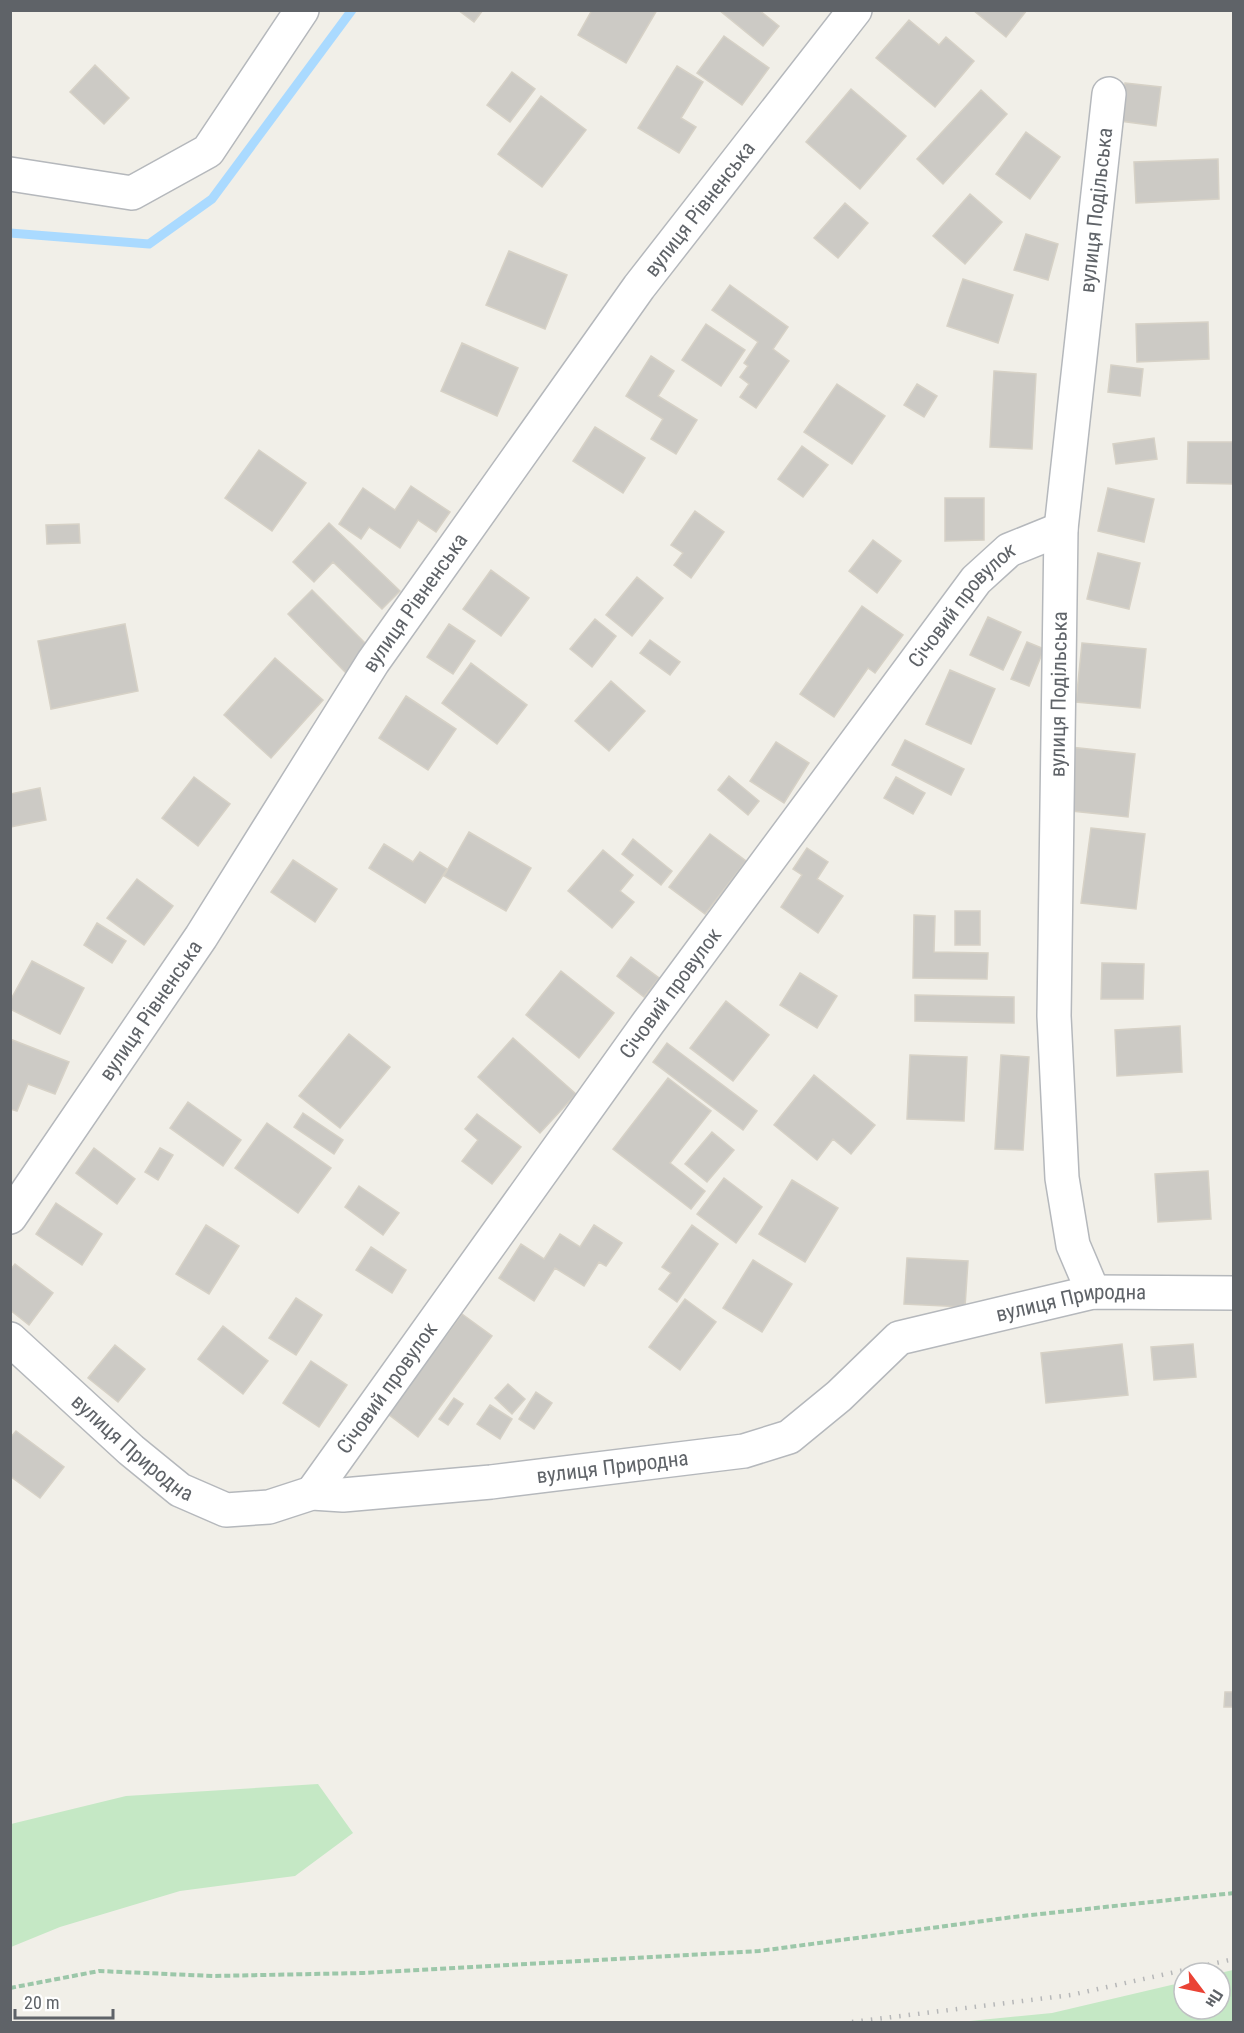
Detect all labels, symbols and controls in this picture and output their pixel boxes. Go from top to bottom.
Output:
street label: вулиця Подільська [1075,126,1117,294]
street label: вулиця Рівненська [640,137,760,281]
street label: вулиця Рівненська [358,529,472,676]
street label: Січовий провулок [903,537,1019,672]
street label: вулиця Подільська [1045,611,1072,777]
street label: Січовий провулок [615,923,726,1063]
street label: вулиця Рівненська [95,936,207,1085]
street label: вулиця Природна [994,1280,1146,1327]
street label: Січовий провулок [332,1318,442,1458]
street label: вулиця Природна [67,1389,197,1506]
street label: вулиця Природна [535,1446,690,1488]
north arrow [1172,1961,1232,2021]
scale bar [15,1982,112,2020]
text: Пн [1202,1986,1227,2011]
text: 20 m [24,1992,59,2013]

